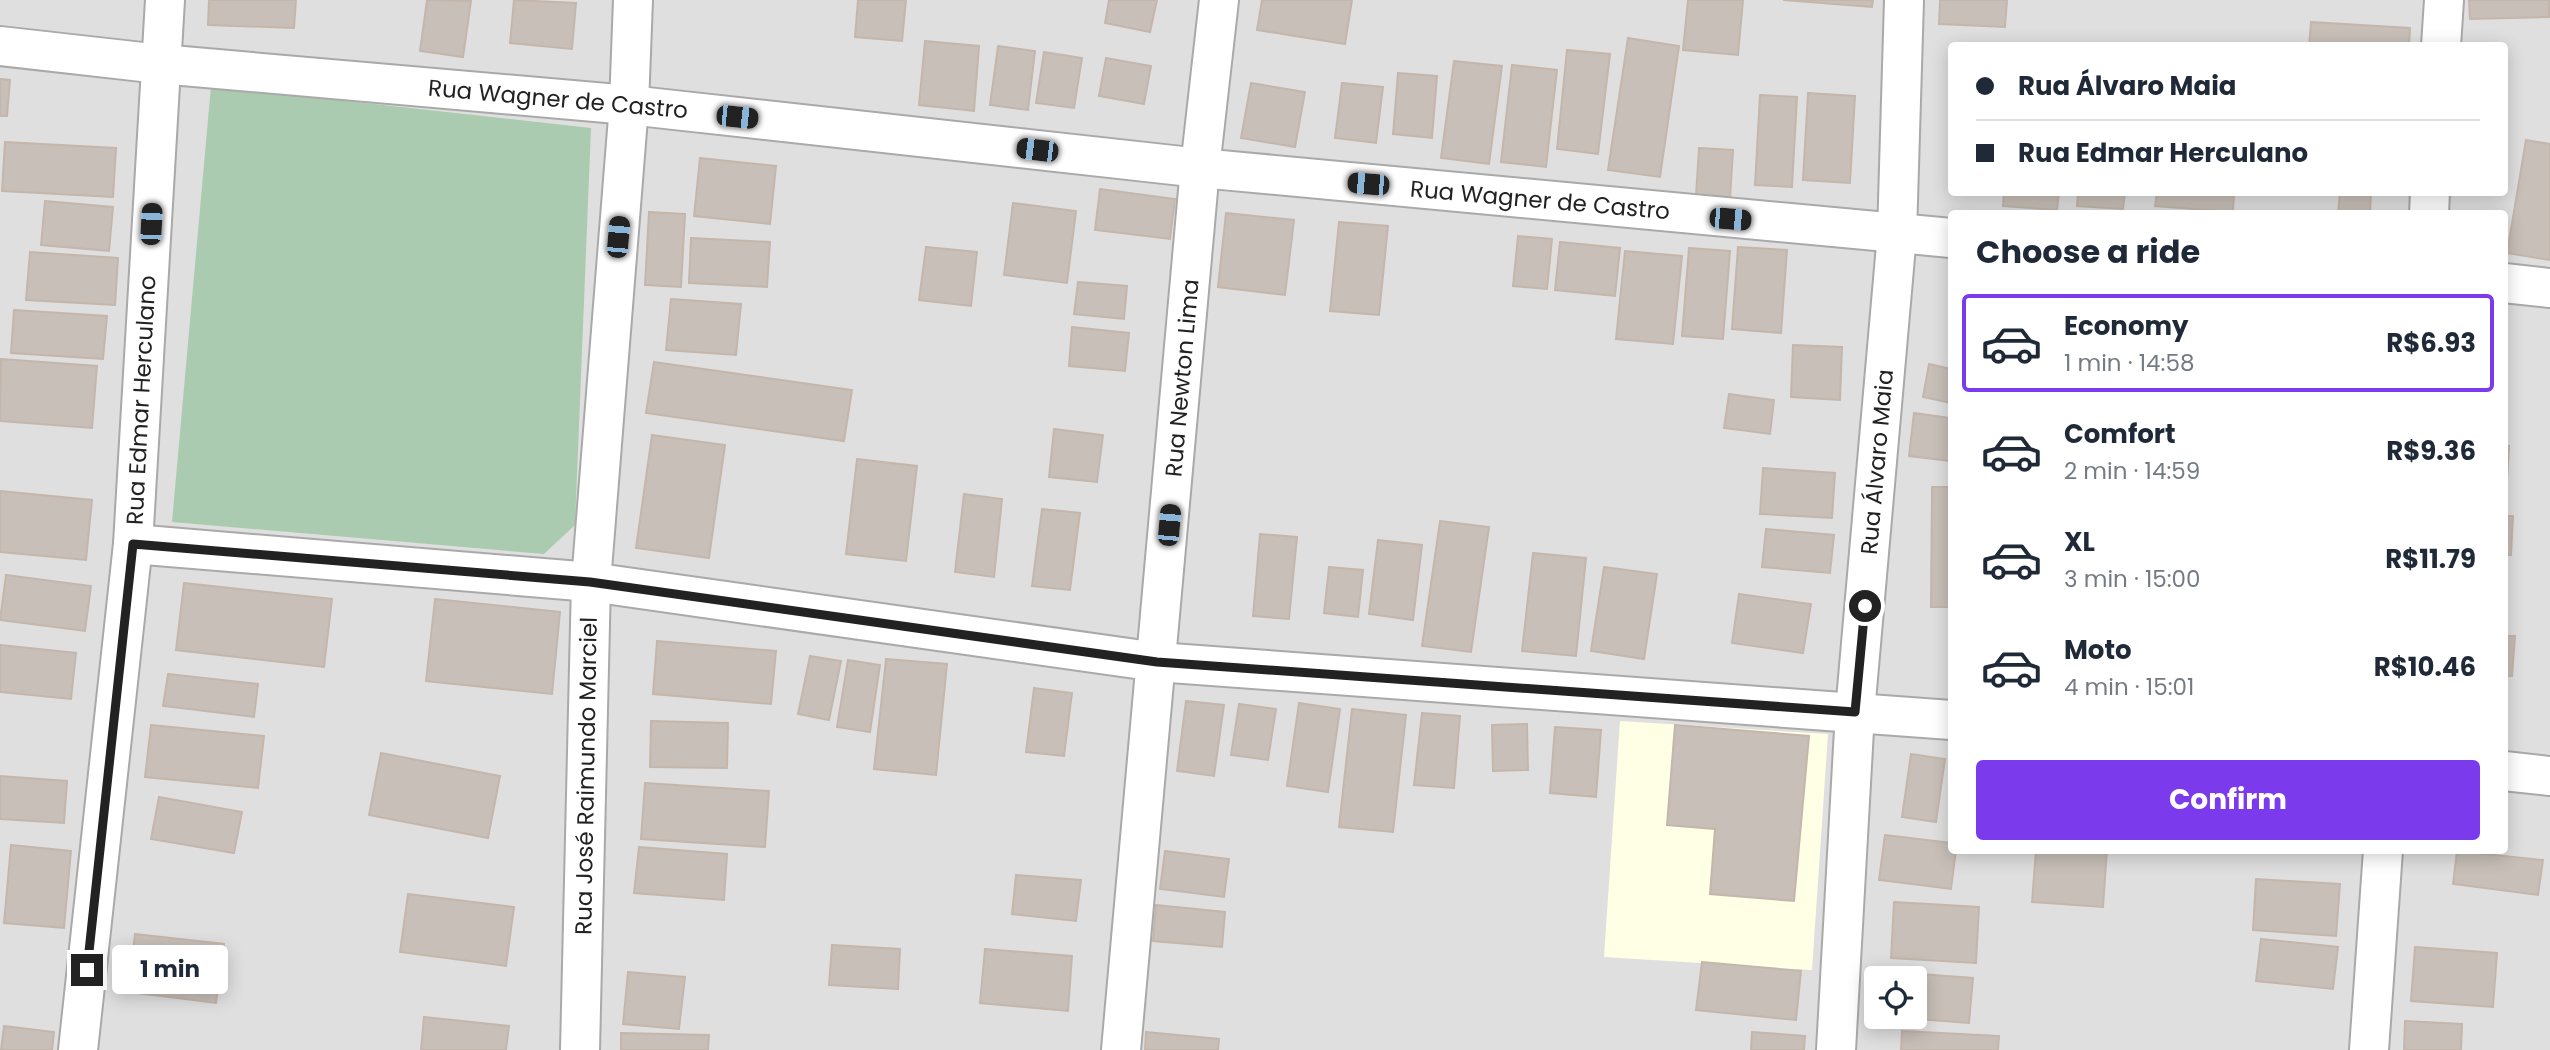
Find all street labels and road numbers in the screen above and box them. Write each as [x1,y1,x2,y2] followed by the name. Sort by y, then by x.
[427,72,689,126] street label: Rua Wagner de Castro
[1409,173,1671,227] street label: Rua Wagner de Castro
[118,274,164,526] street label: Rua Edmar Herculano
[1157,278,1207,478] street label: Rua Newton Lima
[1853,368,1901,556] street label: Rua Álvaro Maia
[567,617,605,935] street label: Rua José Raimundo Marciel

